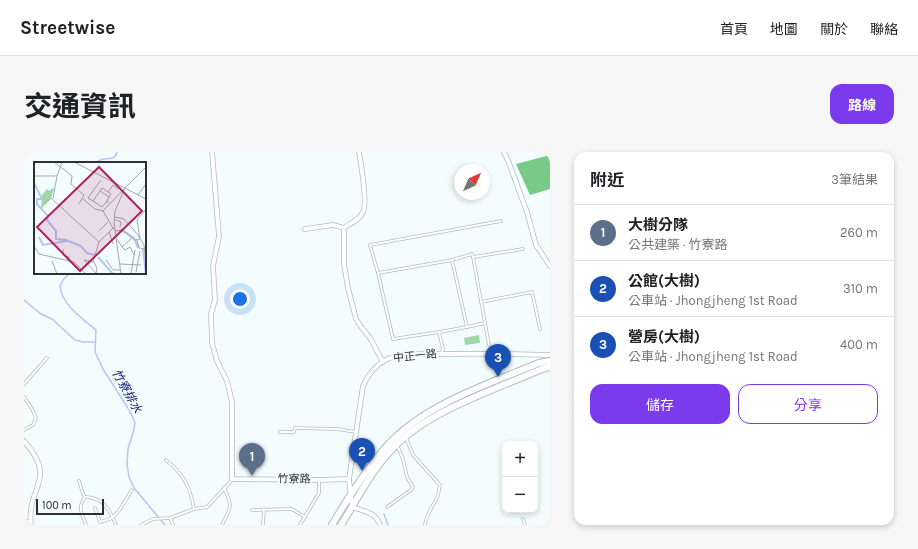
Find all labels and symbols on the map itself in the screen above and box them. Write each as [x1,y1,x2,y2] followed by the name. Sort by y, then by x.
[34,162,146,274] inset map
[454,164,490,200] north arrow
[230,289,250,309] your location
[485,344,511,377] pin: 3
[392,347,438,365] street label: 中正一路
[109,367,145,416] water label: 竹寮排水
[349,438,375,471] pin: 2
[239,443,265,476] pin: 1
[277,472,311,486] street label: 竹寮路
[36,497,104,516] scale bar

